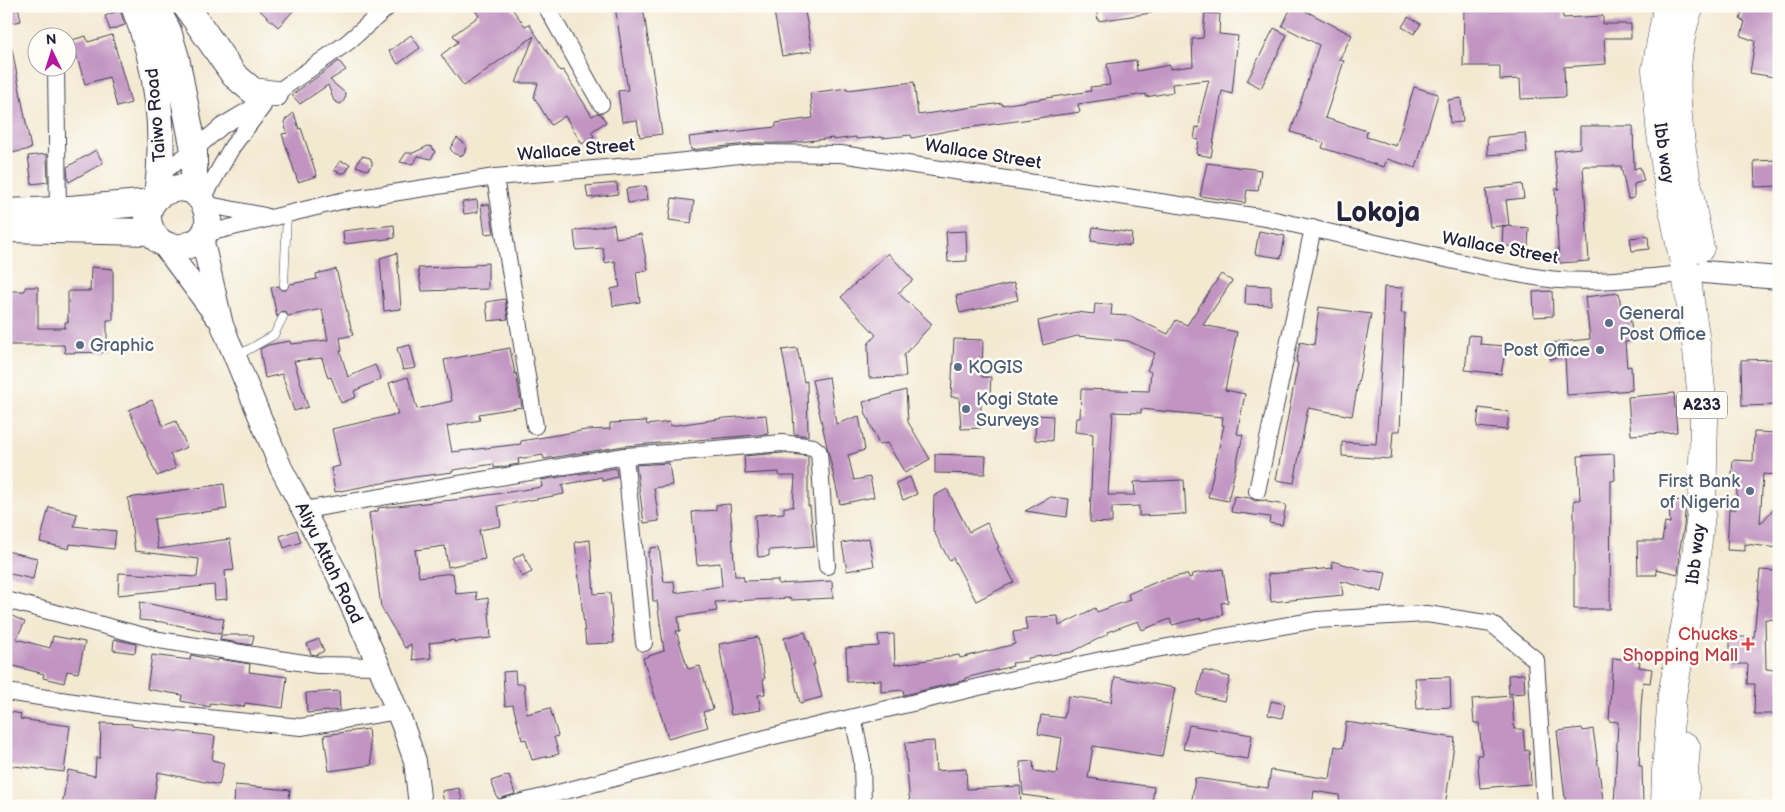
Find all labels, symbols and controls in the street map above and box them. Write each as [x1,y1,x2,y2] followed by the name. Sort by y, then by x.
[28,28,78,78] north arrow
[45,31,57,48] text: N
[141,67,171,163] street label: Taiwo Road
[1649,121,1679,186] street label: Ibb way
[516,134,636,166] street label: Wallace Street
[923,134,1043,174] street label: Wallace Street
[1336,196,1420,229] district label: Lokoja
[1440,227,1560,269] street label: Wallace Street
[1619,303,1706,345] place label: General Post Office
[1603,317,1615,329] marker: General Post Office
[90,335,154,356] place label: Graphic
[74,339,86,351] marker: Graphic
[1503,340,1590,361] place label: Post Office
[1594,344,1606,356] marker: Post Office
[968,357,1023,378] place label: KOGIS
[952,361,964,373] marker: KOGIS
[976,389,1059,431] place label: Kogi State Surveys
[1677,392,1727,418] road number: A233
[960,403,972,415] marker: Kogi State Surveys
[1658,471,1740,513] place label: First Bank of Nigeria
[1744,485,1756,497] marker: First Bank of Nigeria
[291,499,367,627] street label: Aliyu Attah Road
[1682,522,1710,586] street label: Ibb way
[1623,624,1738,666] place label: Chucks Shopping Mall
[1742,638,1754,650] marker: Chucks Shopping Mall

